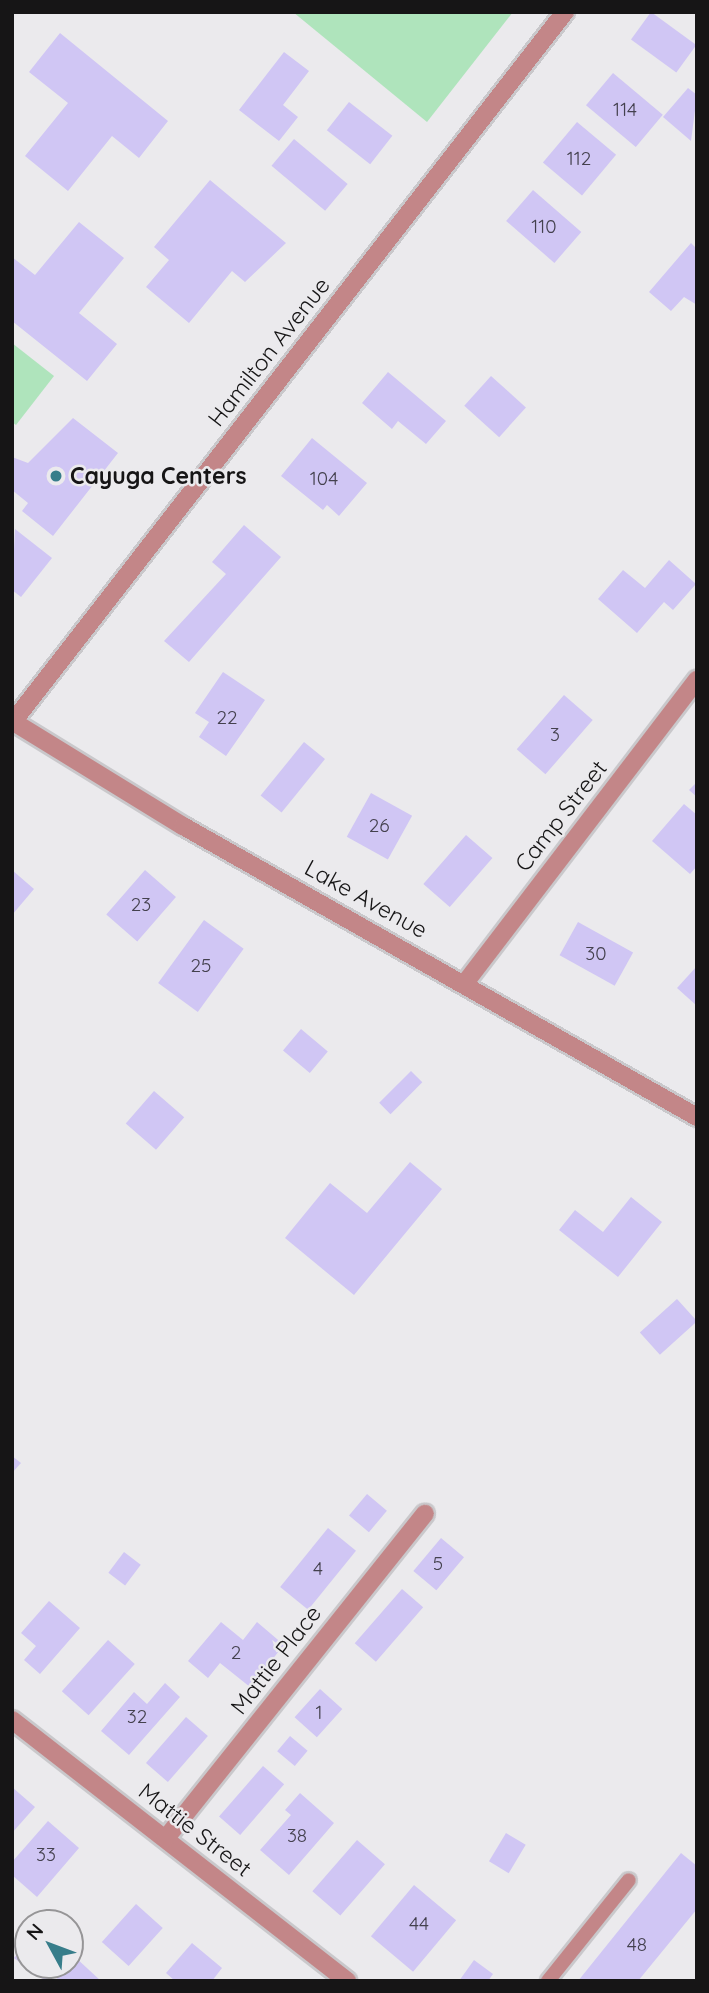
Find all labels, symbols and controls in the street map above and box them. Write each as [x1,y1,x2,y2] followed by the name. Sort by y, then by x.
[613,99,637,121] house number: 114
[567,148,591,170] house number: 112
[531,216,557,238] house number: 110
[202,272,336,432] street label: Hamilton Avenue
[70,462,247,490] place label: Cayuga Centers
[48,468,64,484] marker: Cayuga Centers
[310,468,338,490] house number: 104
[216,707,238,729] house number: 22
[550,724,560,746] house number: 3
[509,755,613,877] street label: Camp Street
[369,815,389,837] house number: 26
[300,854,432,944] street label: Lake Avenue
[131,894,151,916] house number: 23
[585,943,607,965] house number: 30
[191,955,211,977] house number: 25
[433,1553,443,1575] house number: 5
[313,1558,323,1580] house number: 4
[225,1600,327,1720] street label: Mattie Place
[231,1642,241,1664] house number: 2
[315,1702,323,1724] house number: 1
[127,1706,147,1728] house number: 32
[133,1777,257,1883] street label: Mattie Street
[287,1825,307,1847] house number: 38
[36,1844,56,1866] house number: 33
[14,1909,84,1979] north arrow
[409,1913,429,1935] house number: 44
[21,1918,48,1945] text: N
[627,1934,647,1956] house number: 48

